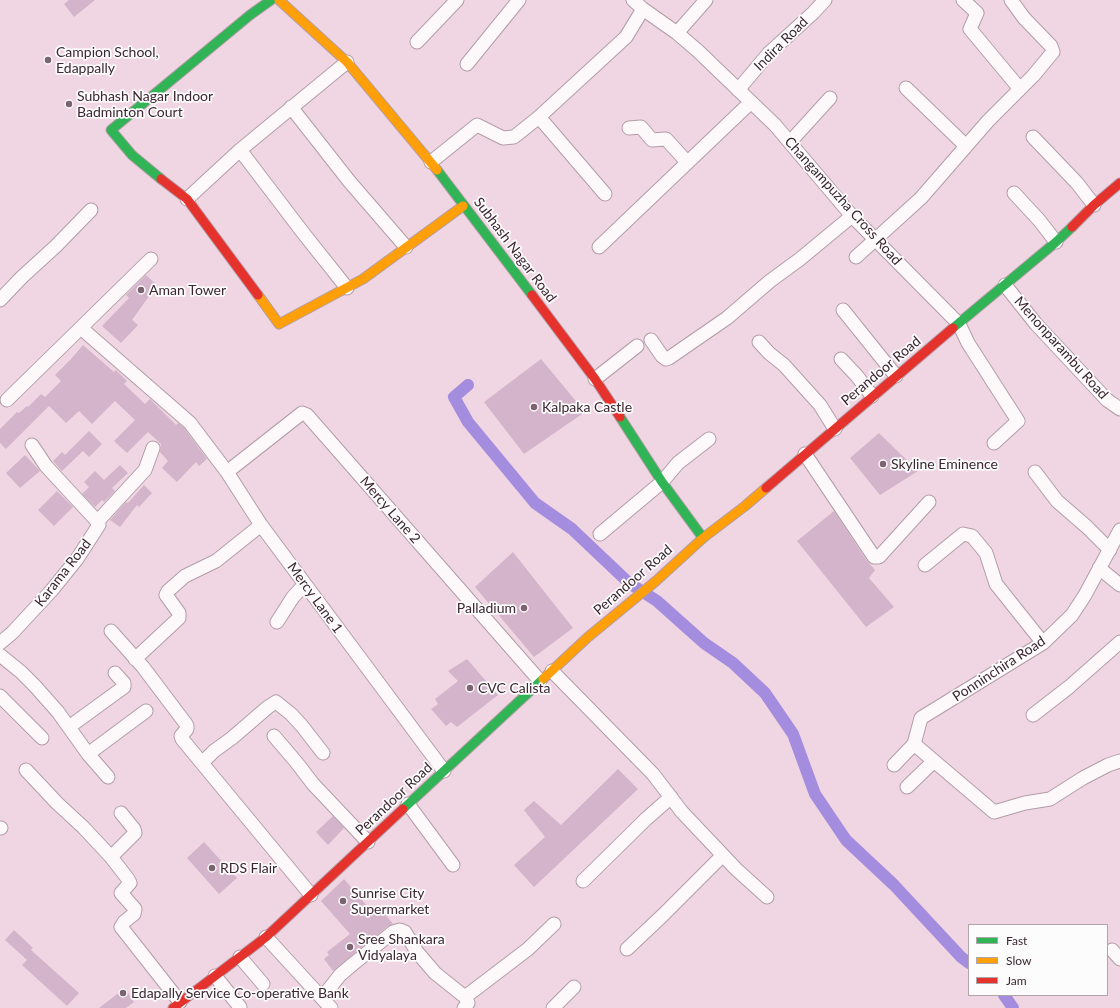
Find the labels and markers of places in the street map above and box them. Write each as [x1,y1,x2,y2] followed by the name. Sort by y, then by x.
[56,44,159,76] place label: Campion School, Edappally
[43,55,53,65] marker: Campion School, Edappally
[77,88,213,120] place label: Subhash Nagar Indoor Badminton Court
[64,99,74,109] marker: Subhash Nagar Indoor Badminton Court
[149,282,226,298] place label: Aman Tower
[136,285,146,295] marker: Aman Tower
[542,399,632,415] place label: Kalpaka Castle
[529,402,539,412] marker: Kalpaka Castle
[891,456,998,472] place label: Skyline Eminence
[878,459,888,469] marker: Skyline Eminence
[457,600,516,616] place label: Palladium
[519,603,529,613] marker: Palladium
[478,680,550,696] place label: CVC Calista
[465,683,475,693] marker: CVC Calista
[220,860,277,876] place label: RDS Flair
[207,863,217,873] marker: RDS Flair
[351,885,429,918] place label: Sunrise City Supermarket
[338,896,348,906] marker: Sunrise City Supermarket
[358,931,445,964] place label: Sree Shankara Vidyalaya
[345,942,355,952] marker: Sree Shankara Vidyalaya
[131,985,349,1001] place label: Edapally Service Co-operative Bank
[118,988,128,998] marker: Edapally Service Co-operative Bank

